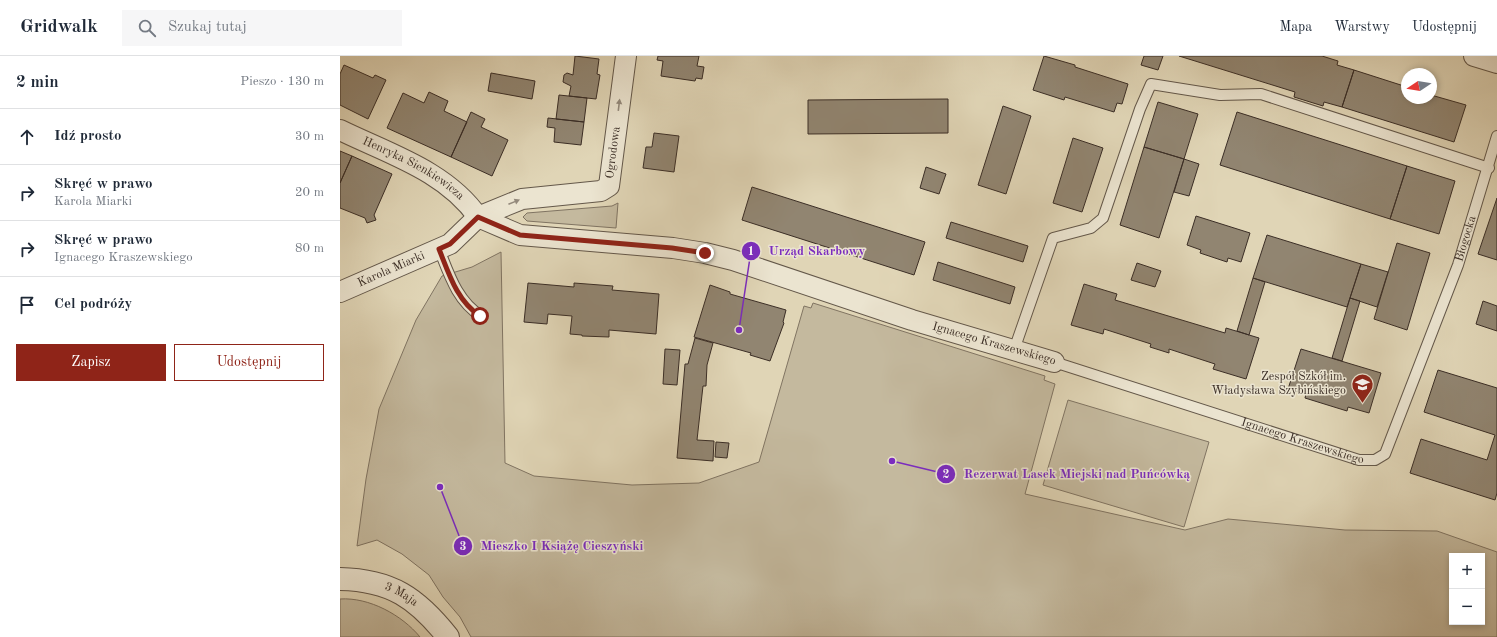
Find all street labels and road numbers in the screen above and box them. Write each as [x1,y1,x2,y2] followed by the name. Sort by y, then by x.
[604,126,623,179] street label: Ogrodowa
[361,135,466,203] street label: Henryka Sienkiewicza
[1453,214,1479,263] street label: Błogocka
[356,250,427,290] street label: Karola Miarki
[931,321,1057,367] street label: Ignacego Kraszewskiego
[1240,417,1364,466] street label: Ignacego Kraszewskiego
[383,581,420,609] street label: 3 Maja

